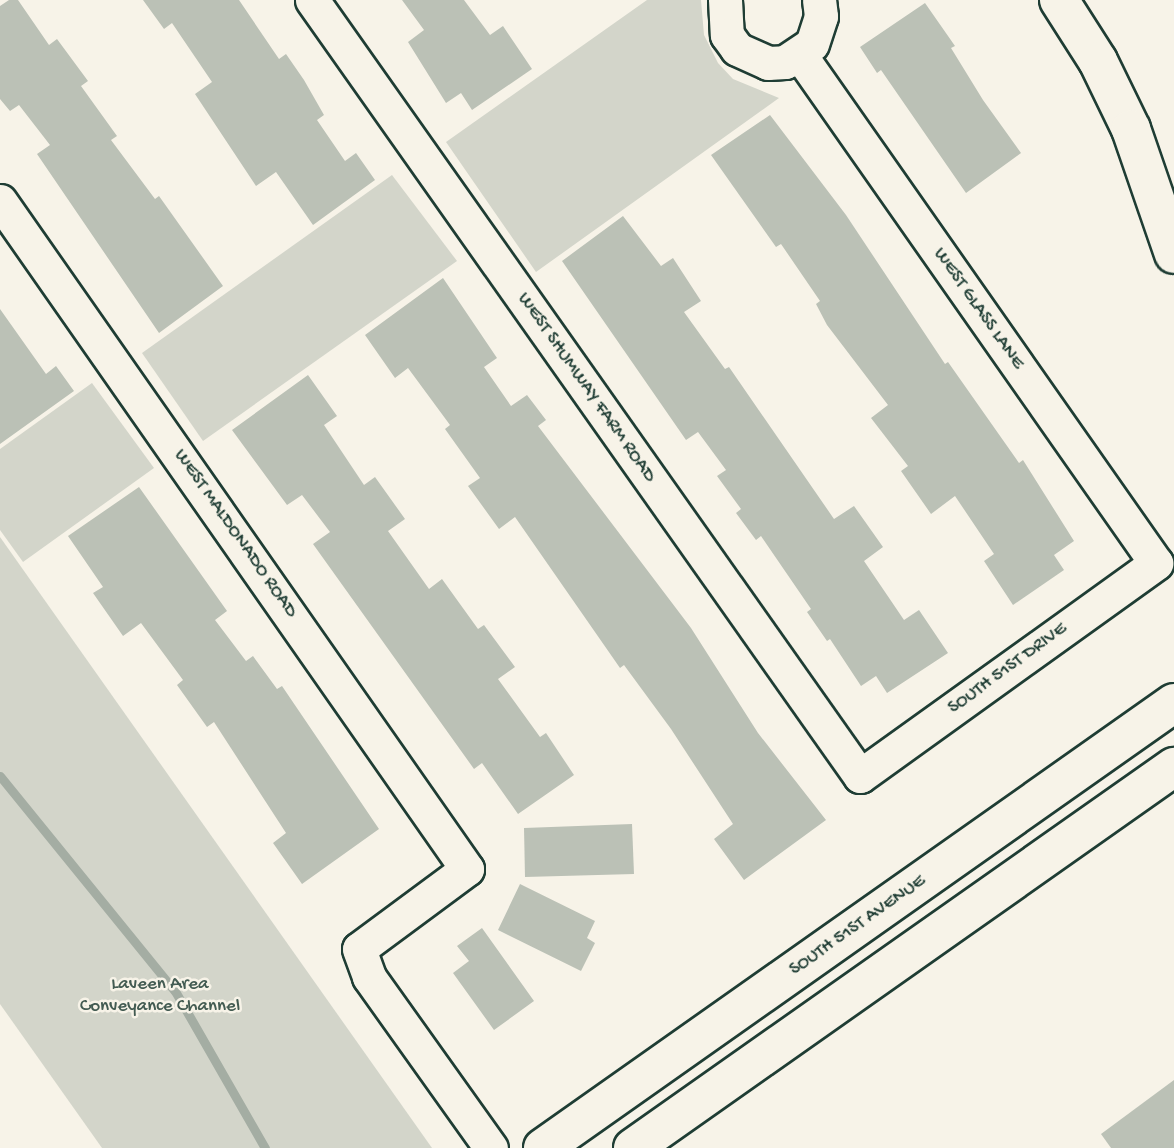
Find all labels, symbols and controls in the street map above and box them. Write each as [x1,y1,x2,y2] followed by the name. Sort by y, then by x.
[928,244,1028,374] street label: WEST GLASS LANE
[512,289,660,487] street label: WEST SHUMWAY FARM ROAD
[168,445,302,623] street label: WEST MALDONADO ROAD
[944,618,1072,720] street label: SOUTH 51ST DRIVE
[786,870,930,982] street label: SOUTH 51ST AVENUE
[80,974,240,1018] park label: Laveen Area Conveyance Channel

